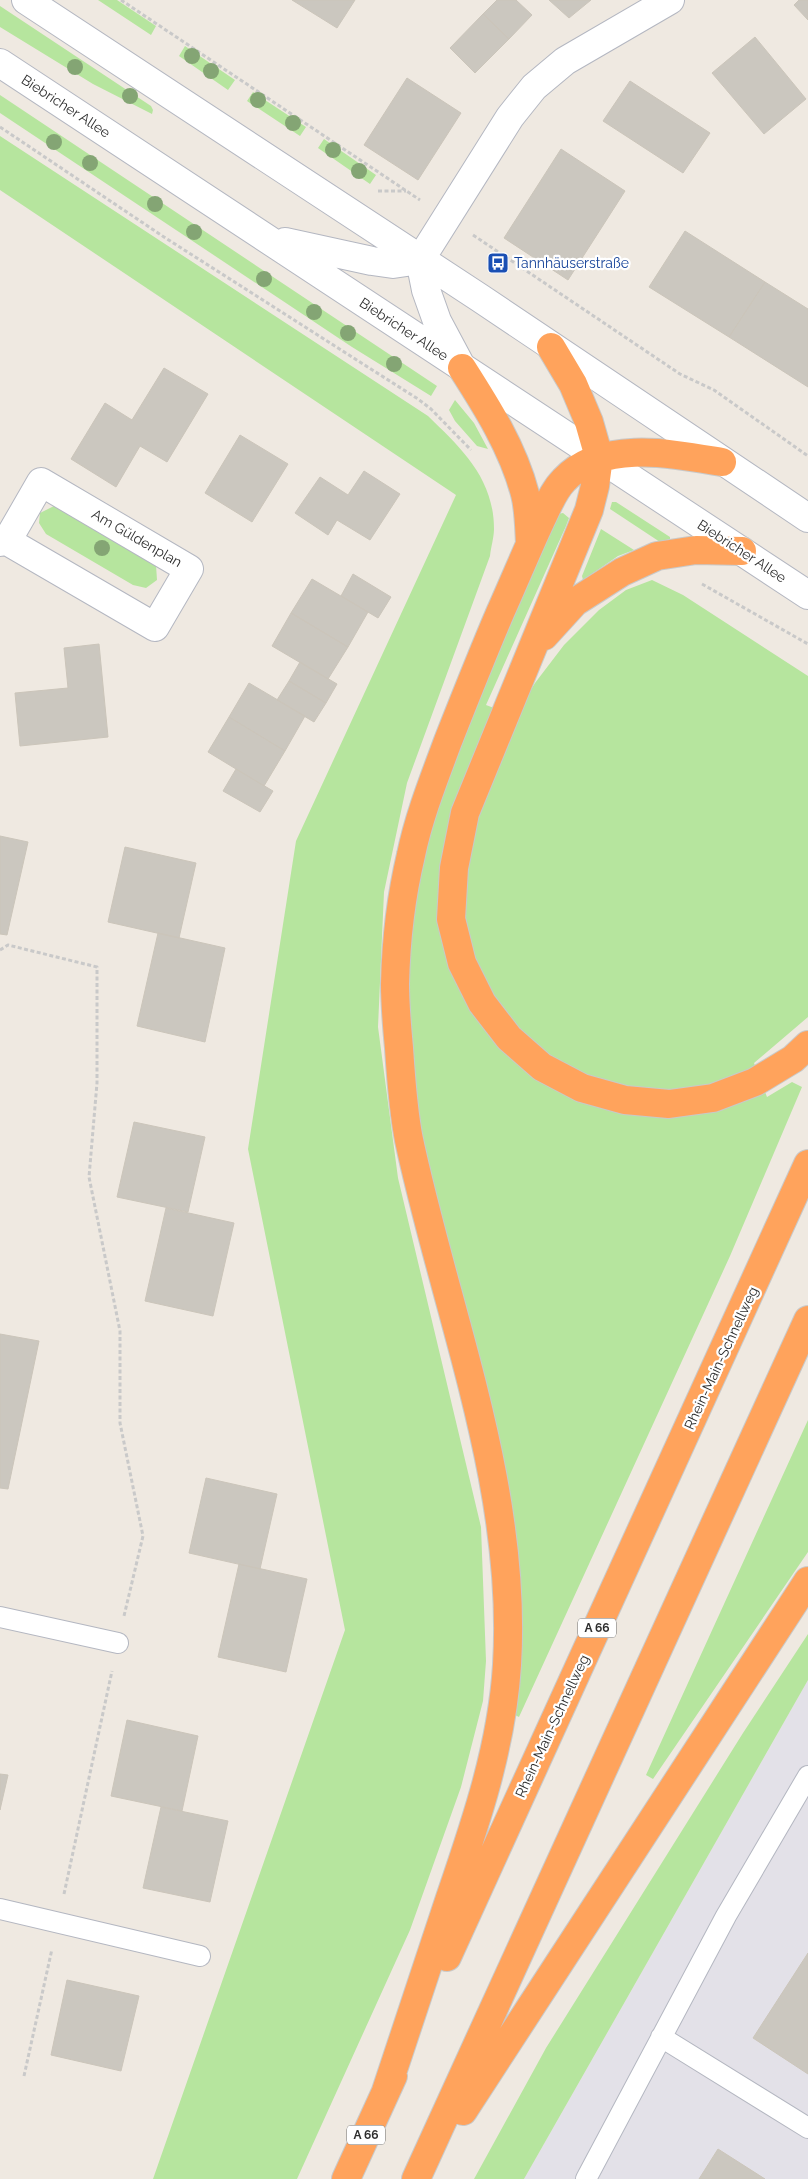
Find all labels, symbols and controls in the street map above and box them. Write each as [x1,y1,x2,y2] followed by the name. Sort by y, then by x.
[19,71,113,141] street label: Biebricher Allee
[486,251,510,275] bus stop icon: Tannhäuserstraße
[514,255,629,271] place label: Tannhäuserstraße
[357,294,451,364] street label: Biebricher Allee
[89,506,185,570] street label: Am Güldenplan
[695,516,789,586] street label: Biebricher Allee
[681,1284,761,1432] street label: Rhein-Main-Schnellweg
[578,1619,616,1638] road number: A 66
[512,1652,592,1800] street label: Rhein-Main-Schnellweg
[347,2126,385,2144] road number: A 66

